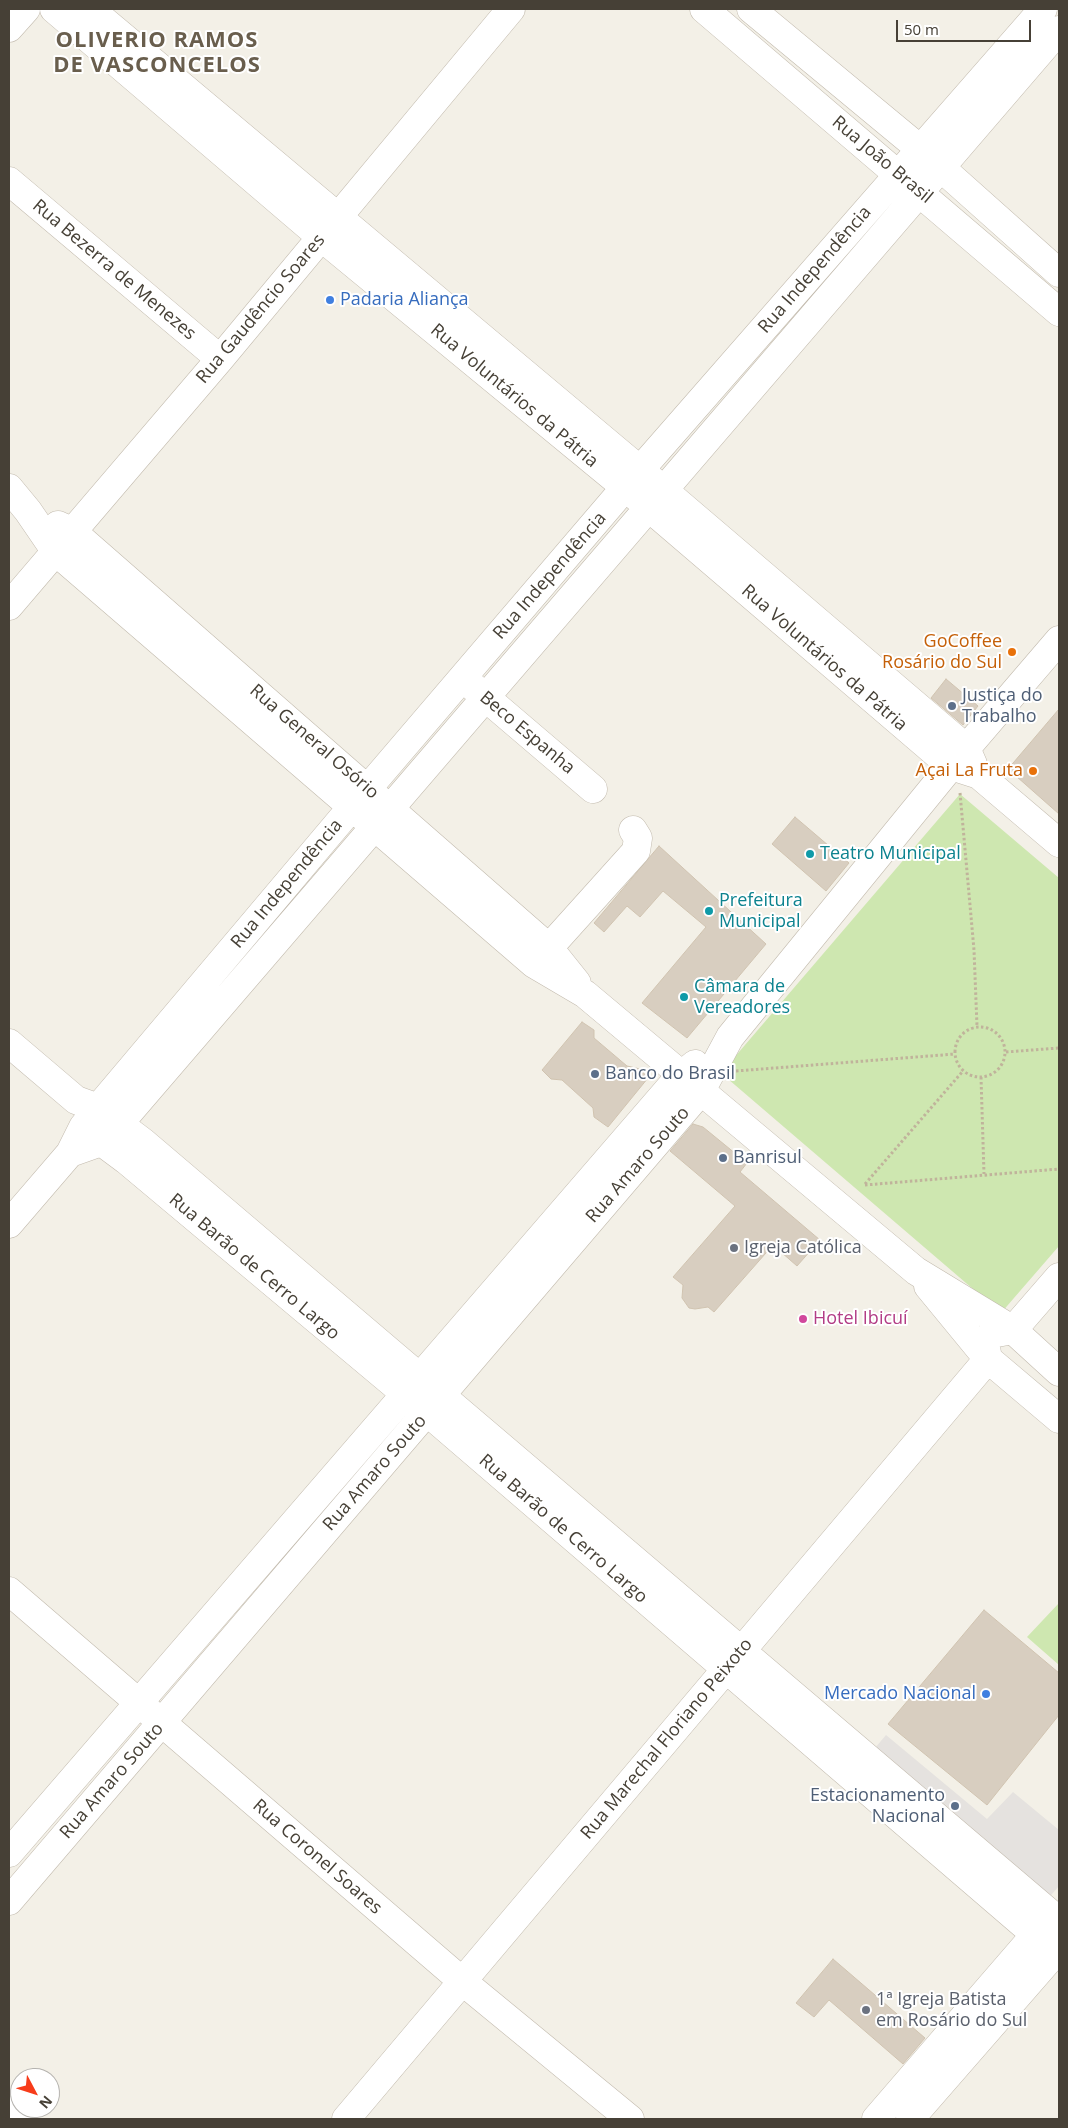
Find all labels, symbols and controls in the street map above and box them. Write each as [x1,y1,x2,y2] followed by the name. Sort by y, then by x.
[898,10,1033,42] scale bar
[904,19,939,39] text: 50 m
[51,28,263,80] district label: OLIVERIO RAMOS DE VASCONCELOS
[827,112,937,208] street label: Rua João Brasil
[28,195,200,345] street label: Rua Bezerra de Menezes
[754,202,876,338] street label: Rua Independência
[192,230,330,388] street label: Rua Gaudêncio Soares
[340,289,469,311] place label: Padaria Aliança
[324,294,336,306] marker: Padaria Aliança
[426,320,602,472] street label: Rua Voluntários da Pátria
[489,508,611,644] street label: Rua Independência
[737,580,911,736] street label: Rua Voluntários da Pátria
[882,631,1002,674] place label: GoCoffee Rosário do Sul
[1006,646,1018,658] marker: GoCoffee Rosário do Sul
[245,680,383,804] street label: Rua General Osório
[962,685,1043,728] place label: Justiça do Trabalho
[475,687,579,779] street label: Beco Espanha
[946,700,958,712] marker: Justiça do Trabalho
[916,760,1023,782] place label: Açai La Fruta
[1027,765,1039,777] marker: Açai La Fruta
[227,815,347,953] street label: Rua Independência
[820,843,961,865] place label: Teatro Municipal
[804,848,816,860] marker: Teatro Municipal
[719,890,803,932] place label: Prefeitura Municipal
[703,905,715,917] marker: Prefeitura Municipal
[694,976,790,1019] place label: Câmara de Vereadores
[678,991,690,1003] marker: Câmara de Vereadores
[605,1063,735,1085] place label: Banco do Brasil
[589,1068,601,1080] marker: Banco do Brasil
[582,1103,694,1227] street label: Rua Amaro Souto
[733,1147,802,1169] place label: Banrisul
[717,1152,729,1164] marker: Banrisul
[164,1189,344,1345] street label: Rua Barão de Cerro Largo
[744,1237,862,1259] place label: Igreja Católica
[728,1242,740,1254] marker: Igreja Católica
[813,1308,908,1330] place label: Hotel Ibicuí
[797,1313,809,1325] marker: Hotel Ibicuí
[319,1411,431,1535] street label: Rua Amaro Souto
[474,1450,652,1608] street label: Rua Barão de Cerro Largo
[577,1634,757,1844] street label: Rua Marechal Floriano Peixoto
[824,1683,976,1705] place label: Mercado Nacional
[980,1688,992,1700] marker: Mercado Nacional
[56,1719,168,1843] street label: Rua Amaro Souto
[810,1785,945,1828] place label: Estacionamento Nacional
[248,1795,386,1919] street label: Rua Coronel Soares
[949,1800,961,1812] marker: Estacionamento Nacional
[876,1989,1027,2032] place label: 1ª Igreja Batista em Rosário do Sul
[860,2004,872,2016] marker: 1ª Igreja Batista em Rosário do Sul
[10,2068,60,2118] north arrow
[35,2092,57,2113] text: N

